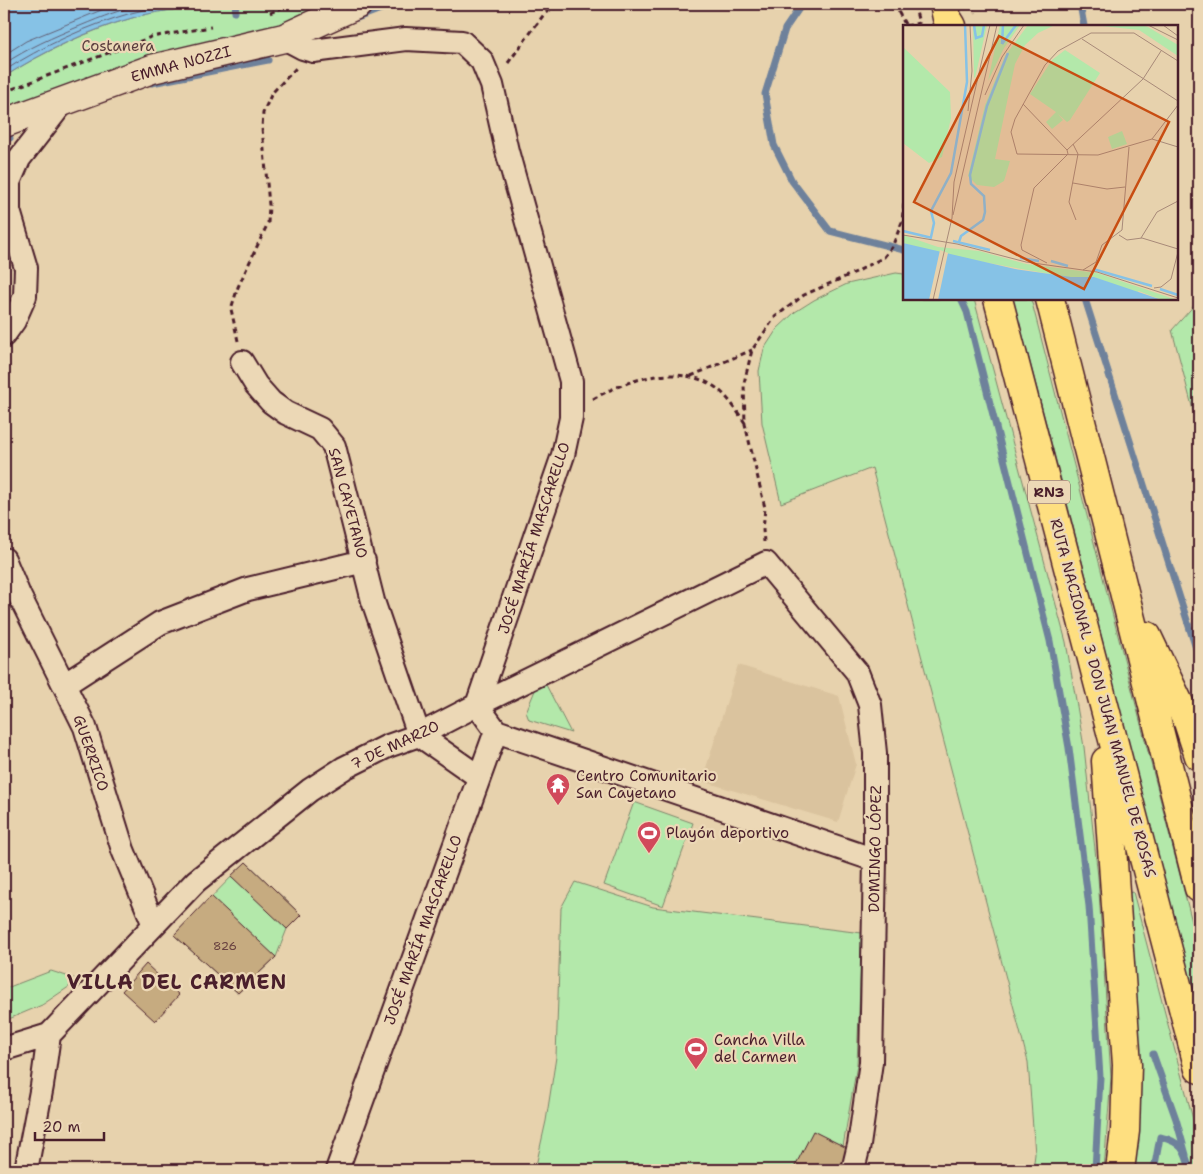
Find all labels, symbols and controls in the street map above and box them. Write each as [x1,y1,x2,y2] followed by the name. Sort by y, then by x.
[903,25,1178,300] inset map
[81,36,155,56] park label: Costanera
[129,41,233,87] street label: EMMA NOZZI
[493,439,575,636] street label: JOSÉ MARÍA MASCARELLO
[324,446,372,560] street label: SAN CAYETANO
[1028,481,1070,504] road number: RN3
[1045,516,1161,880] street label: RUTA NACIONAL 3 DON JUAN MANUEL DE ROSAS
[69,712,113,794] street label: GUERRICO
[348,716,442,774] street label: 7 DE MARZO
[576,766,717,803] place label: Centro Comunitario San Cayetano
[545,772,571,806] temple icon: Centro Comunitario San Cayetano
[863,785,886,913] street label: DOMINGO LÓPEZ
[636,820,662,854] sports icon: Playón deportivo
[666,823,789,843] place label: Playón deportivo
[378,832,467,1028] street label: JOSÉ MARÍA MASCARELLO
[213,938,237,954] house number: 826
[67,969,287,995] district label: VILLA DEL CARMEN
[714,1030,806,1067] place label: Cancha Villa del Carmen
[683,1036,709,1070] sports icon: Cancha Villa del Carmen
[35,1109,104,1141] scale bar
[42,1117,81,1137] text: 20 m

